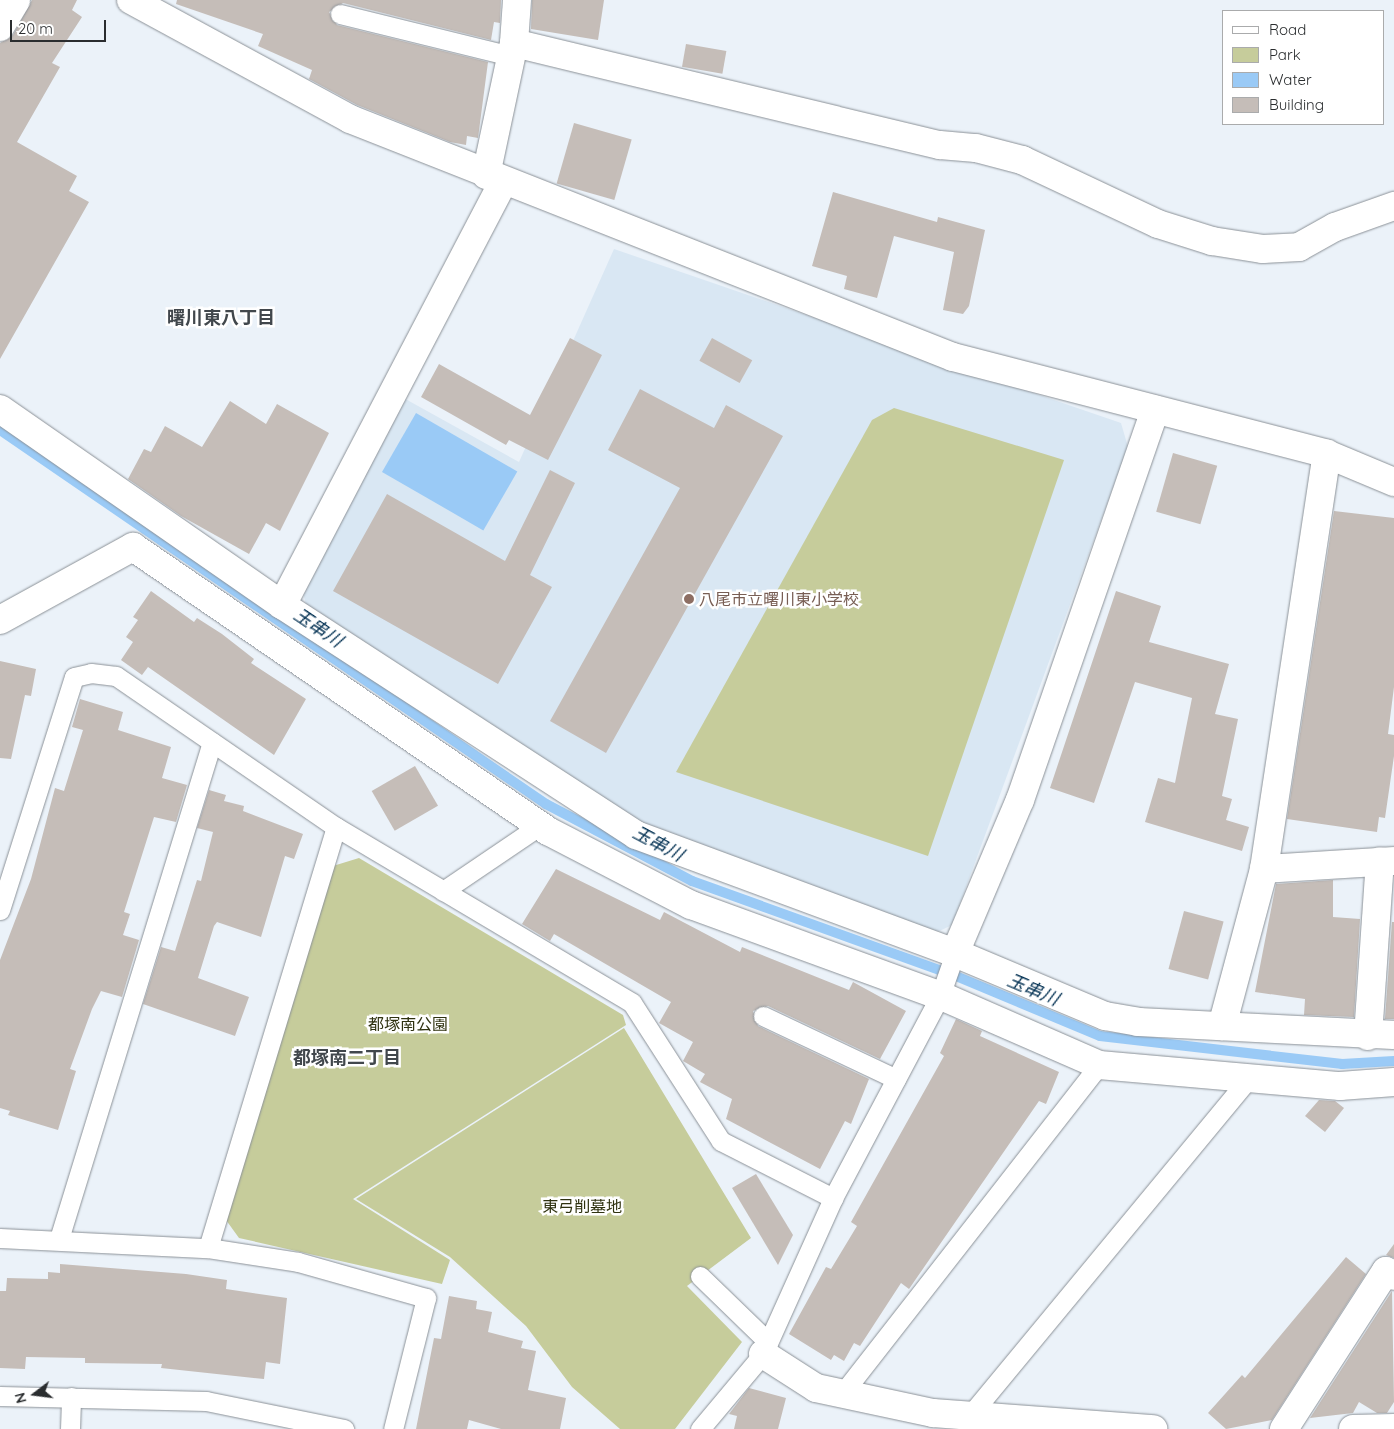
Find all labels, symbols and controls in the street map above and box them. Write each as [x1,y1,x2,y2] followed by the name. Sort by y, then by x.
[12,10,109,42] scale bar
[1222,10,1384,125] legend
[18,19,53,38] text: 20 m
[1269,20,1306,39] text: Road
[1269,45,1301,64] text: Park
[1269,70,1312,89] text: Water
[1269,95,1324,114] text: Building
[167,307,275,329] district label: 曙川東八丁目
[699,589,859,609] place label: 八尾市立曙川東小学校
[683,593,695,605] marker: 八尾市立曙川東小学校
[290,604,346,652] water label: 玉串川
[629,822,687,866] water label: 玉串川
[1004,970,1062,1010] water label: 玉串川
[368,1014,448,1034] park label: 都塚南公園
[293,1047,401,1069] district label: 都塚南二丁目
[542,1196,622,1216] park label: 東弓削墓地
[10,1369,60,1419] north arrow
[10,1391,31,1405] text: N

